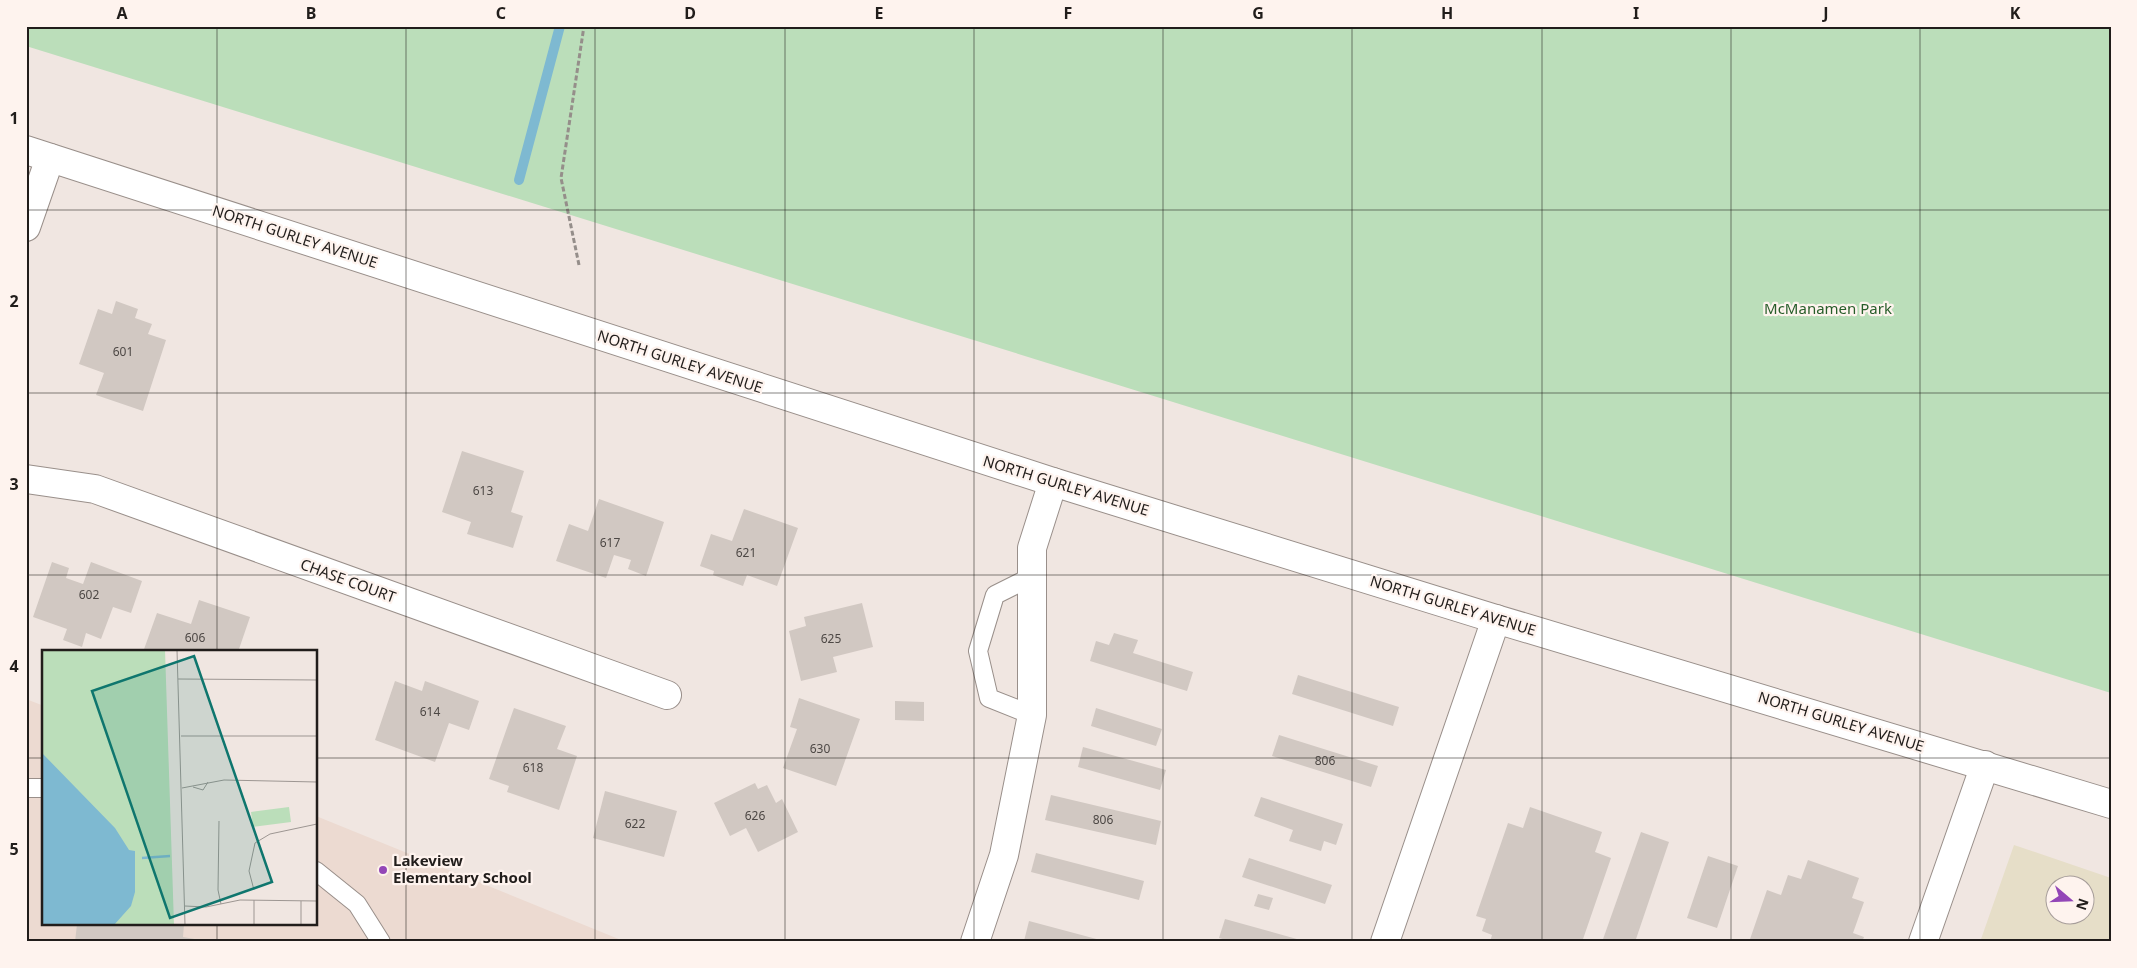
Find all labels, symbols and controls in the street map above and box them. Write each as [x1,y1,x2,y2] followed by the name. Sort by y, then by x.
[116,2,128,24] text: A
[306,2,316,24] text: B
[496,2,506,24] text: C
[684,2,696,24] text: D
[875,2,884,24] text: E
[1064,2,1072,24] text: F
[1252,2,1264,24] text: G
[1441,2,1453,24] text: H
[1633,2,1639,24] text: I
[1821,2,1829,24] text: J
[2010,2,2021,24] text: K
[9,107,19,129] text: 1
[210,200,380,272] street label: NORTH GURLEY AVENUE
[9,290,19,312] text: 2
[1764,298,1892,318] park label: McManamen Park
[595,325,765,397] street label: NORTH GURLEY AVENUE
[113,343,133,360] house number: 601
[981,450,1152,520] street label: NORTH GURLEY AVENUE
[9,473,19,495] text: 3
[473,482,493,499] house number: 613
[600,534,620,551] house number: 617
[736,544,756,561] house number: 621
[298,554,399,607] street label: CHASE COURT
[1368,570,1539,640] street label: NORTH GURLEY AVENUE
[79,586,99,603] house number: 602
[185,629,205,646] house number: 606
[821,630,841,647] house number: 625
[42,650,318,926] inset map
[9,655,19,677] text: 4
[1756,686,1927,756] street label: NORTH GURLEY AVENUE
[420,703,440,720] house number: 614
[810,740,830,757] house number: 630
[1315,752,1335,769] house number: 806
[523,759,543,776] house number: 618
[745,807,765,824] house number: 626
[1093,811,1113,828] house number: 806
[625,815,645,832] house number: 622
[9,838,19,860] text: 5
[393,850,532,887] place label: Lakeview Elementary School
[377,864,389,876] marker: Lakeview Elementary School
[2044,876,2094,926] north arrow
[2072,896,2094,913] text: N

